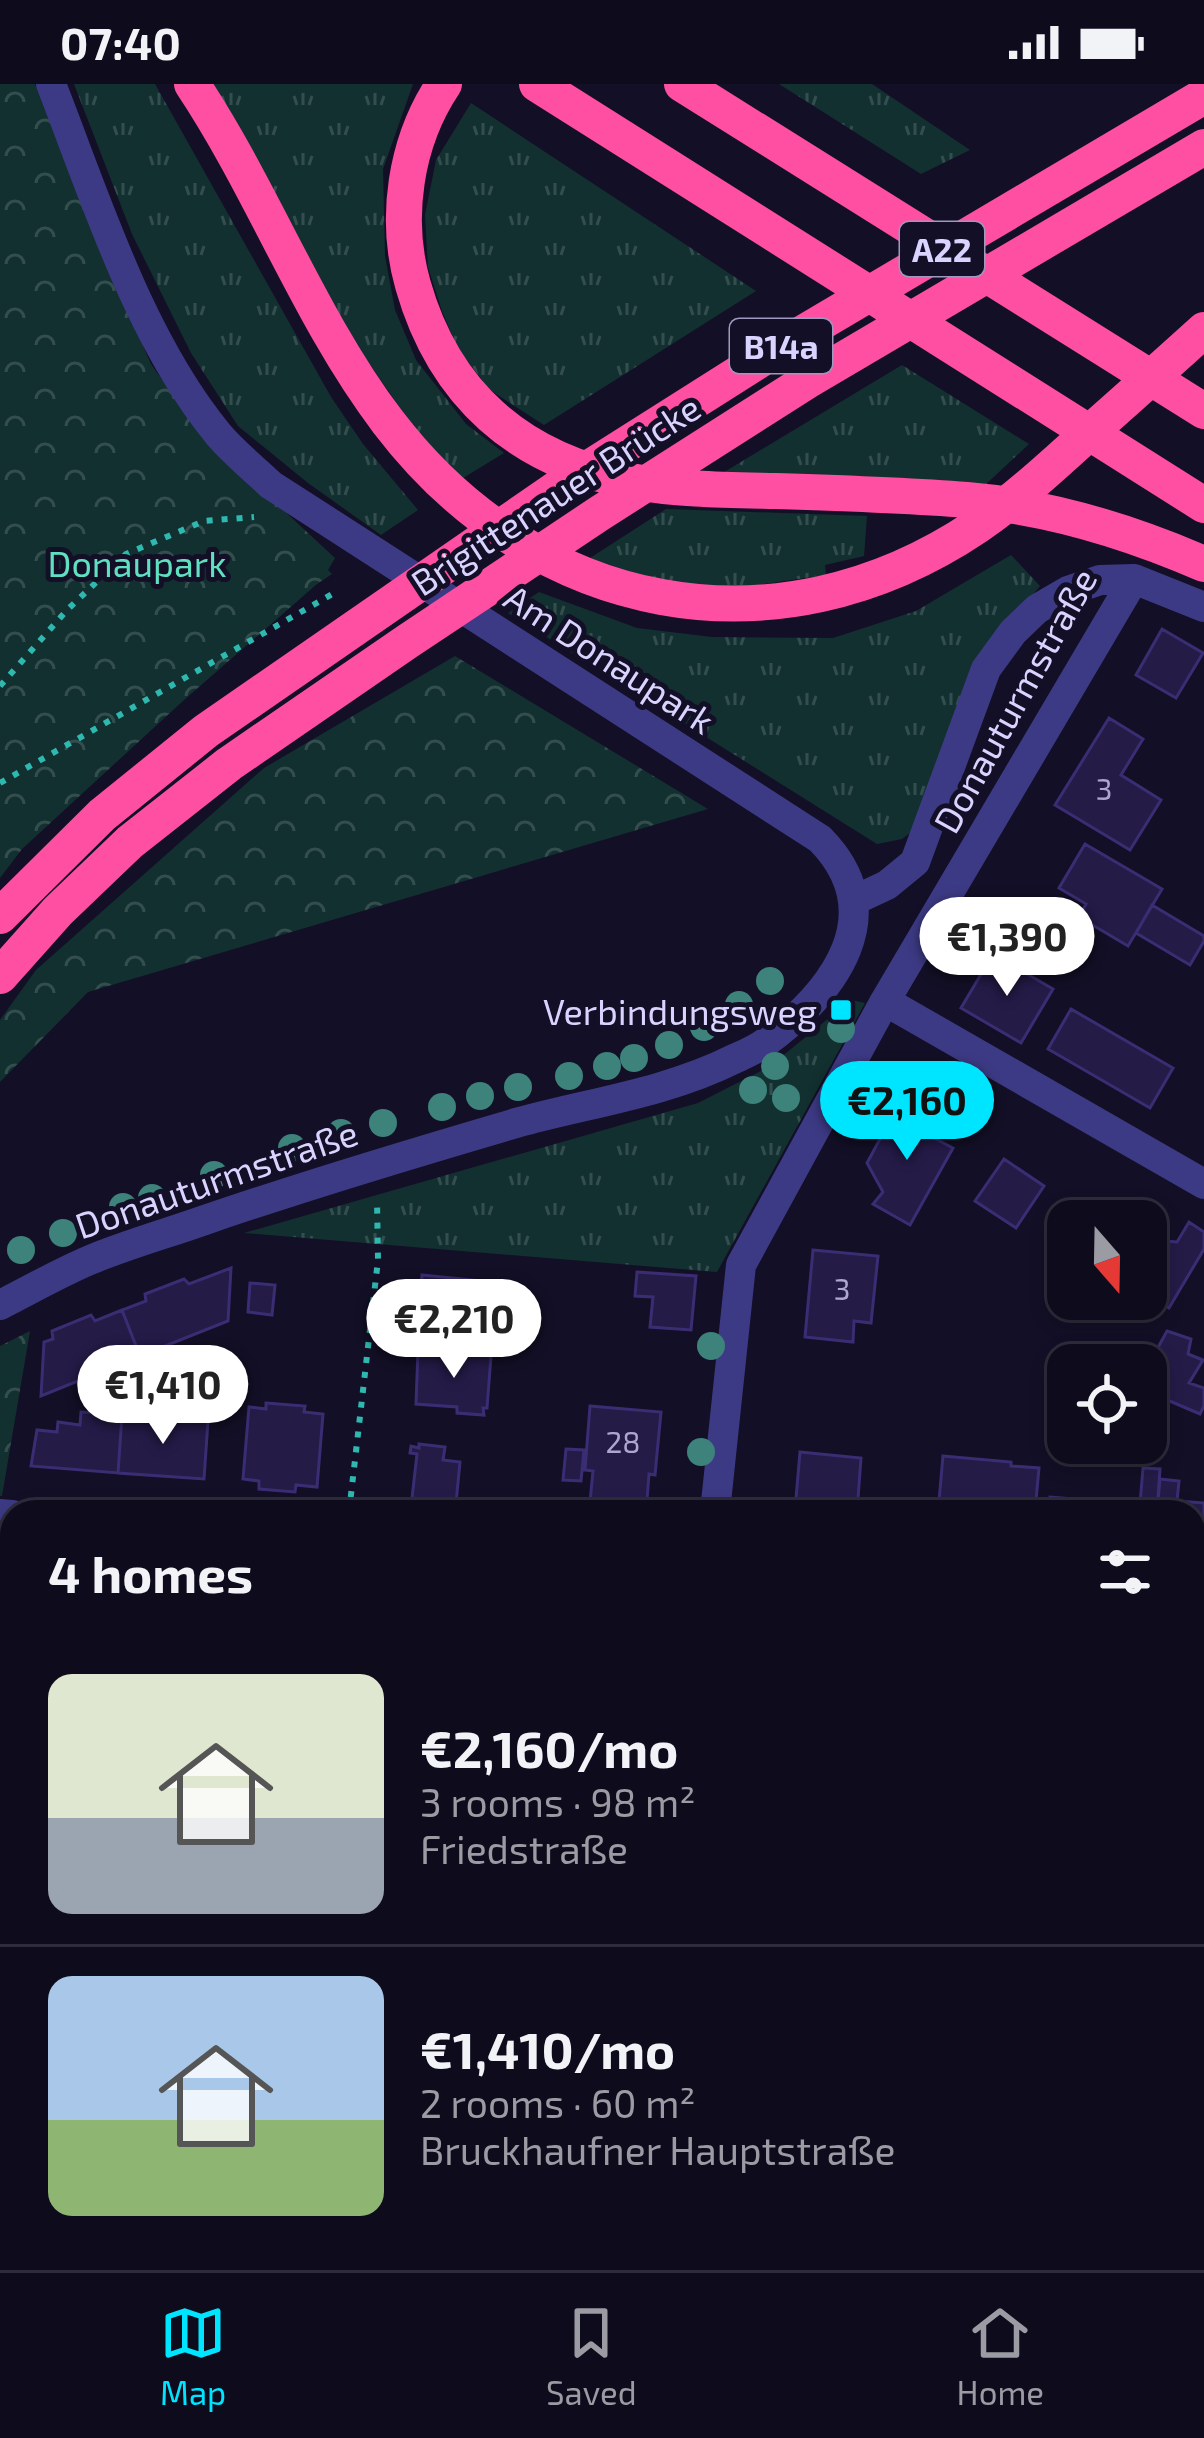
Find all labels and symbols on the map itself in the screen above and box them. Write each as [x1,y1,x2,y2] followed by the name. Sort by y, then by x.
[900,222,984,276] road number: A22
[730,319,832,373] road number: B14a
[403,385,707,603] street label: Brigittenauer Brücke
[48,541,226,584] park label: Donaupark
[924,560,1104,840] street label: Donauturmstraße
[497,574,723,742] street label: Am Donaupark
[1096,770,1112,806] house number: 3
[909,897,1105,999] pin: €1,390
[543,989,817,1032] place label: Verbindungsweg
[828,997,854,1023] marker: Verbindungsweg
[809,1061,1005,1163] pin: €2,160
[69,1110,363,1246] street label: Donauturmstraße
[1047,1200,1167,1320] north arrow
[834,1270,850,1306] house number: 3
[356,1279,552,1381] pin: €2,210
[65,1345,261,1447] pin: €1,410
[605,1423,641,1459] house number: 28

